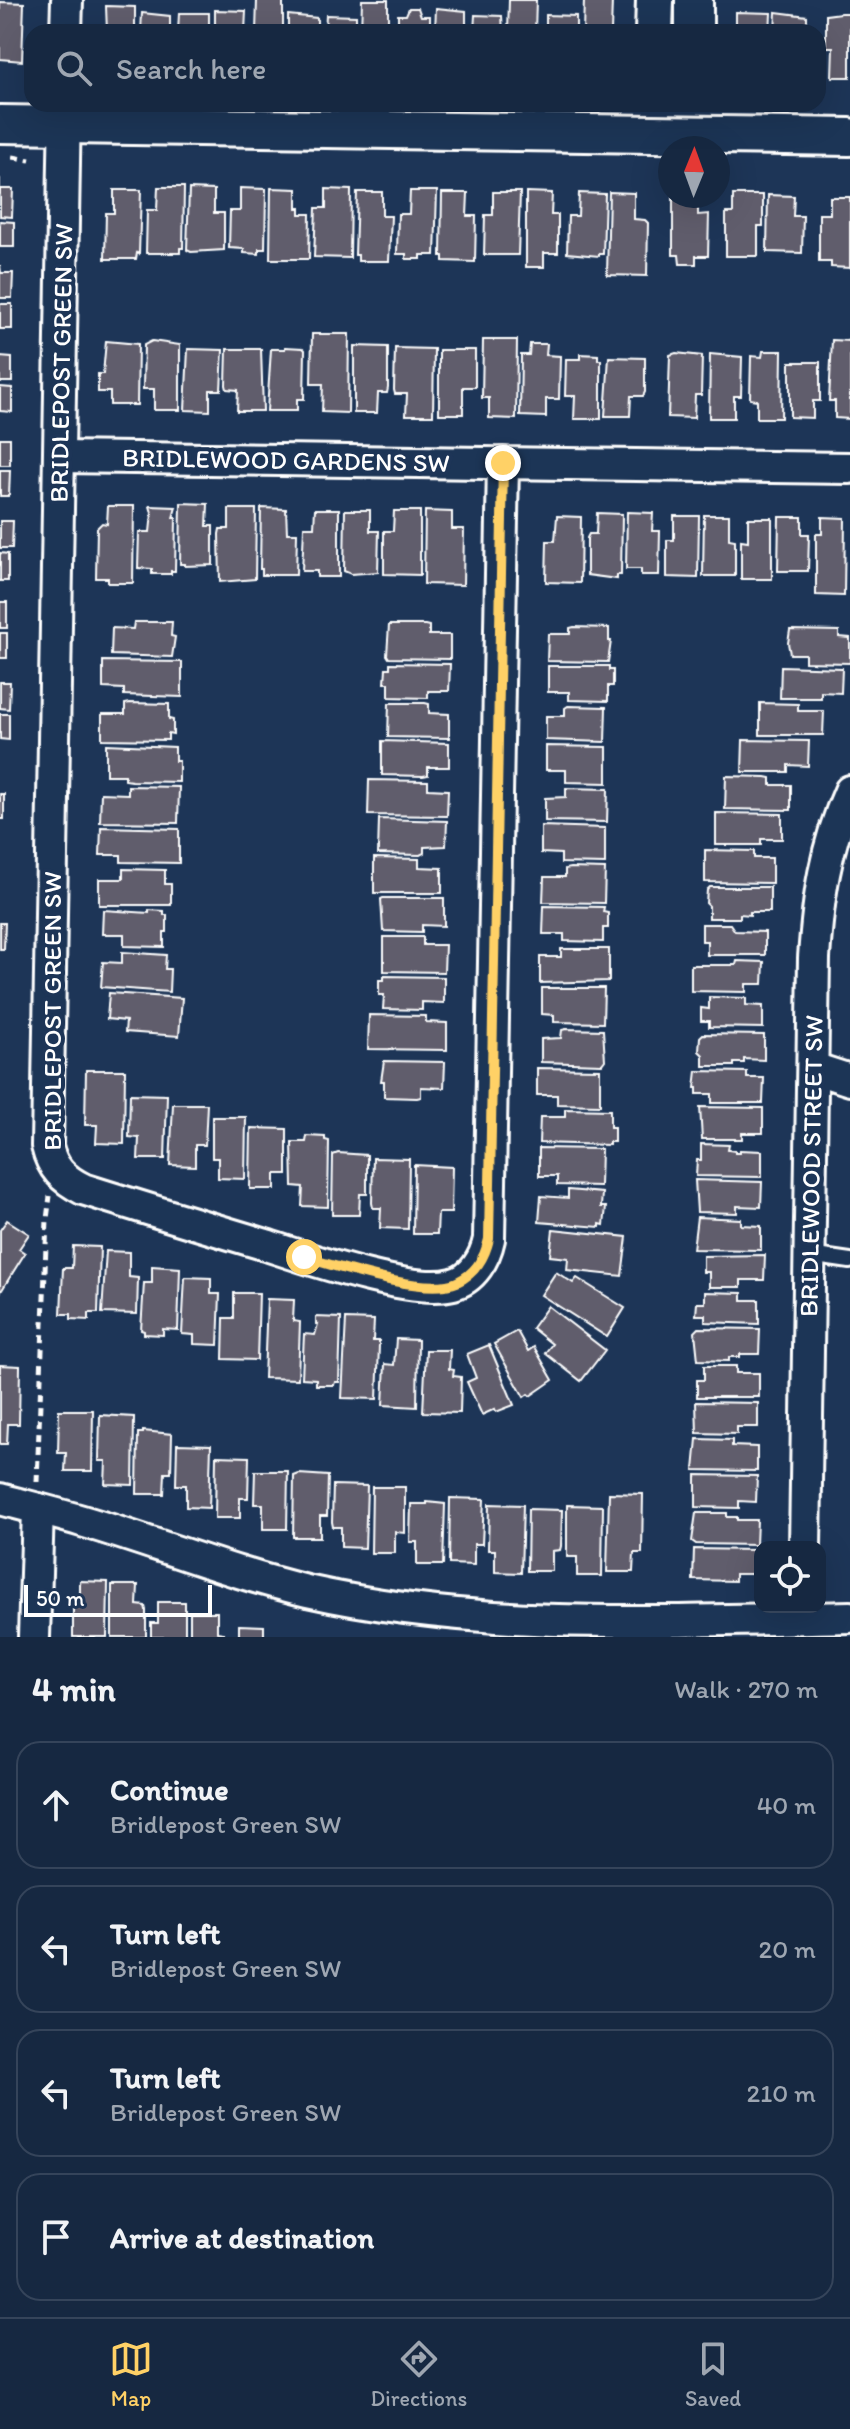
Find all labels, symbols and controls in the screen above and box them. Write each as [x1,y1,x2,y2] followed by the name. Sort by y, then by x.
[24,24,826,112] search box
[52,46,96,90] icon: search
[116,50,266,87] text: Search here
[658,136,730,208] north arrow
[43,223,79,503] street label: BRIDLEPOST GREEN SW
[122,441,450,479] street label: BRIDLEWOOD GARDENS SW
[485,445,521,481] route end
[36,871,68,1151] street label: BRIDLEPOST GREEN SW
[792,1015,830,1317] street label: BRIDLEWOOD STREET SW
[286,1239,322,1275] route start
[754,1541,826,1613] map controls
[754,1541,826,1613] button: locate
[24,1581,212,1617] scale bar
[36,1585,85,1612] text: 50 m
[32,1669,116,1710] text: 4 min
[674,1673,818,1705] text: Walk · 270 m
[110,1771,229,1808] text: Continue
[34,1783,78,1827] icon: ahead
[757,1789,816,1821] text: 40 m
[110,1808,341,1840] text: Bridlepost Green SW
[110,1915,221,1952] text: Turn left
[34,1927,78,1971] icon: left
[759,1933,816,1965] text: 20 m
[110,1952,341,1984] text: Bridlepost Green SW
[110,2059,221,2096] text: Turn left
[34,2071,78,2115] icon: left
[747,2077,816,2109] text: 210 m
[110,2096,341,2128] text: Bridlepost Green SW
[34,2215,78,2259] icon: arrive
[110,2219,374,2256] text: Arrive at destination
[109,2337,153,2412] tab: Map
[371,2337,467,2412] tab: Directions
[685,2337,741,2412] tab: Saved

